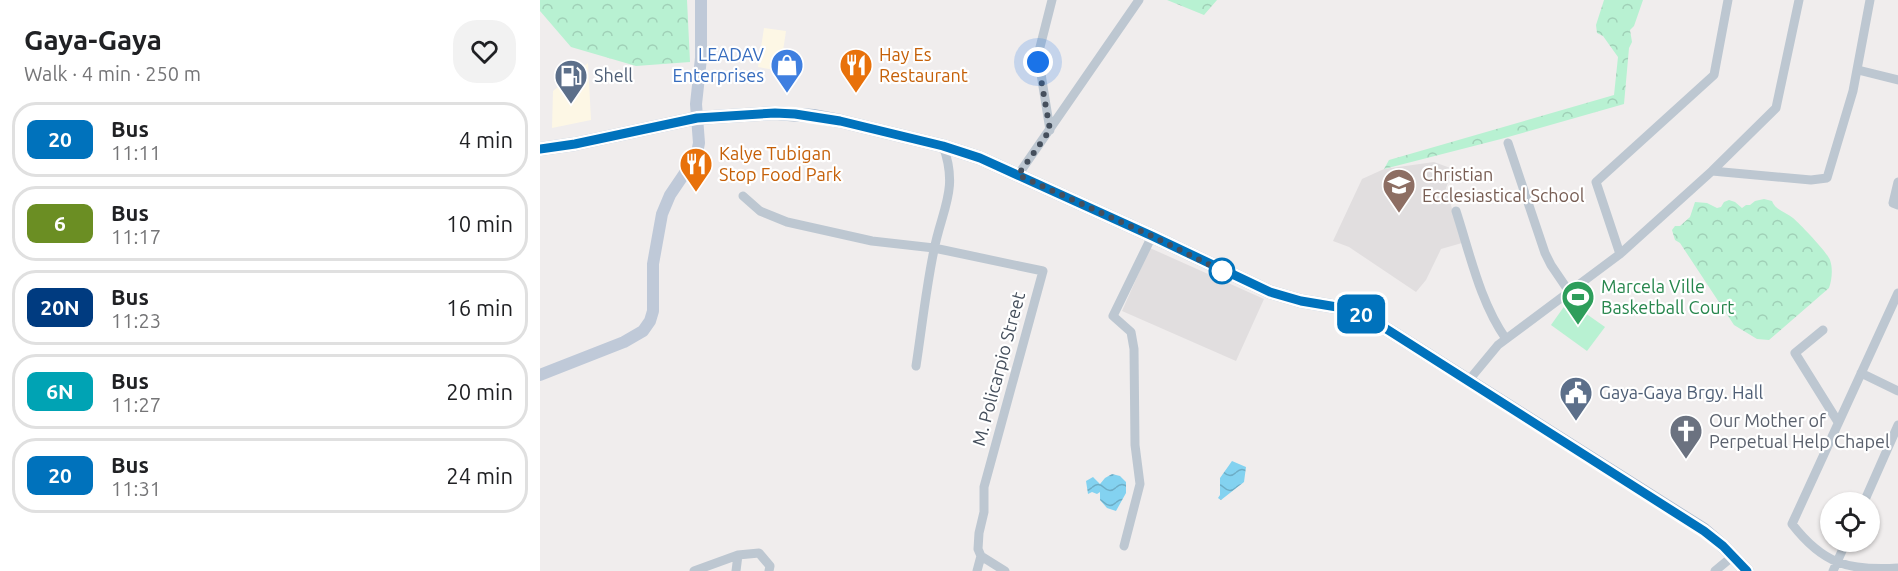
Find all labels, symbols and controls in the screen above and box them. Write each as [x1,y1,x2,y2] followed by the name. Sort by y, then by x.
[453,20,516,83] button: heart
[24,24,162,55] text: Gaya-Gaya
[673,44,765,85] place label: LEADAV Enterprises
[879,44,968,85] place label: Hay Es Restaurant
[769,47,805,94] shop icon: LEADAV Enterprises
[838,47,874,94] restaurant icon: Hay Es Restaurant
[1023,47,1053,77] your location
[553,58,589,105] fuel station icon: Shell
[24,62,201,85] text: Walk · 4 min · 250 m
[594,65,633,85] place label: Shell
[111,116,149,141] text: Bus
[48,127,72,151] text: 20
[459,127,513,152] text: 4 min
[111,141,161,164] text: 11:11
[719,143,842,184] place label: Kalye Tubigan Stop Food Park
[678,146,714,193] restaurant icon: Kalye Tubigan Stop Food Park
[1422,164,1585,205] place label: Christian Ecclesiastical School
[1381,167,1417,214] school or university icon: Christian Ecclesiastical School
[111,200,149,225] text: Bus
[54,211,66,235] text: 6
[446,211,513,236] text: 10 min
[111,225,161,248] text: 11:17
[1209,258,1235,284] unlabelled marker
[1601,276,1734,317] place label: Marcela Ville Basketball Court
[1560,279,1596,326] sports icon: Marcela Ville Basketball Court
[111,284,149,309] text: Bus
[968,290,1028,448] street label: M. Policarpio Street
[1334,294,1388,334] line badge: 20
[40,295,80,319] text: 20N
[446,295,513,320] text: 16 min
[1349,302,1373,326] text: 20
[111,309,161,332] text: 11:23
[111,368,149,393] text: Bus
[1558,375,1594,422] public building icon: Gaya-Gaya Brgy. Hall
[46,379,74,403] text: 6N
[446,379,513,404] text: 20 min
[1599,382,1764,402] place label: Gaya-Gaya Brgy. Hall
[111,393,161,416] text: 11:27
[1709,410,1890,451] place label: Our Mother of Perpetual Help Chapel
[1668,413,1704,460] church icon: Our Mother of Perpetual Help Chapel
[111,452,149,477] text: Bus
[48,463,72,487] text: 20
[446,463,513,488] text: 24 min
[111,477,161,500] text: 11:31
[1820,492,1880,552] map controls
[1820,492,1880,552] button: locate

